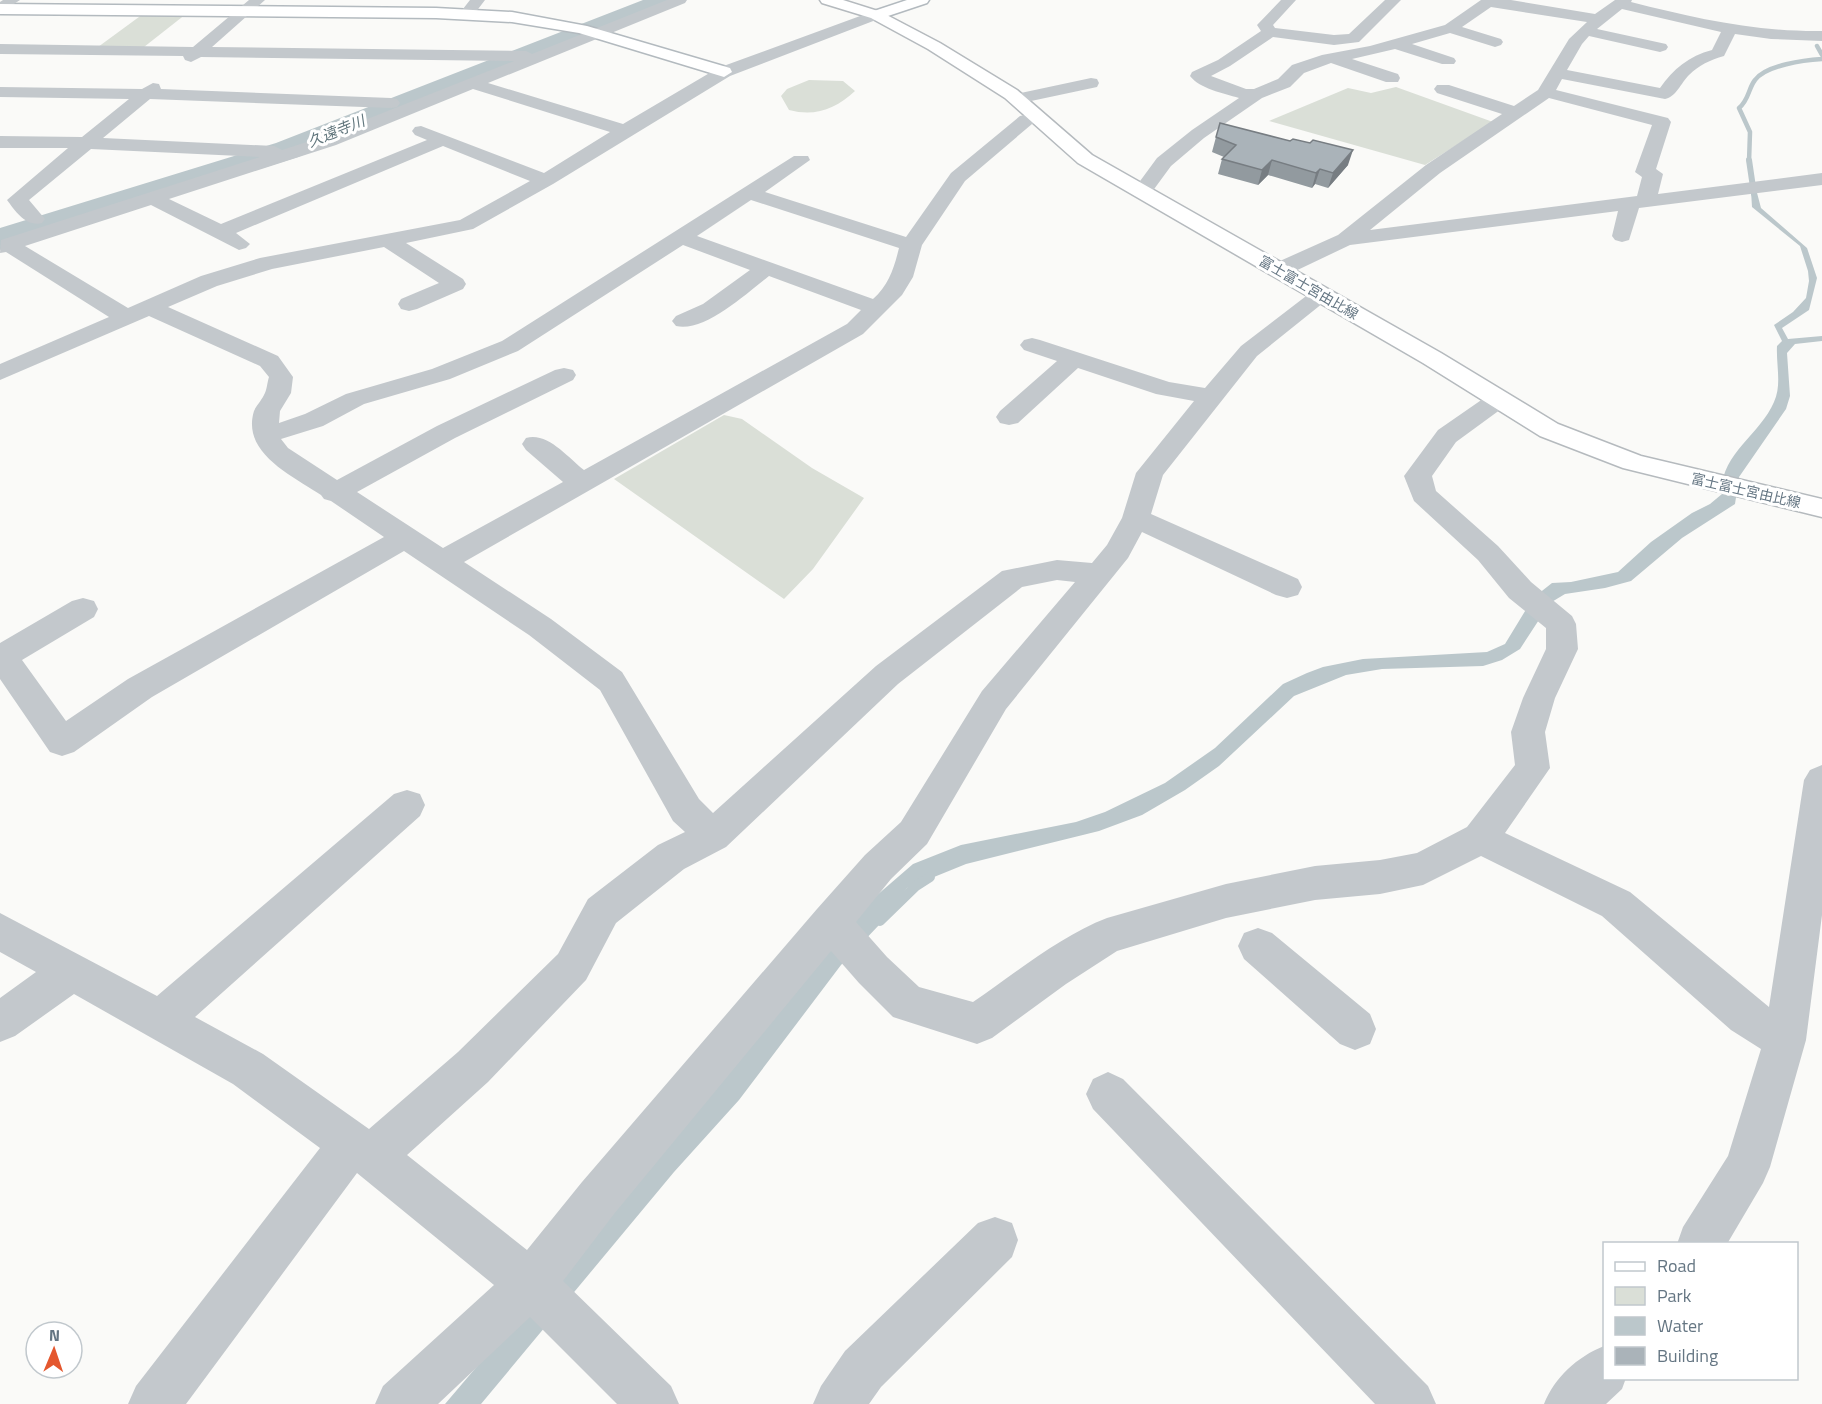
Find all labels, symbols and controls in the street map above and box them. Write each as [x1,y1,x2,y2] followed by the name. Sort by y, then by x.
[304,108,370,153] water label: 久遠寺川
[1255,250,1363,324] street label: 富士富士宮由比線
[1689,467,1803,513] street label: 富士富士宮由比線
[1603,1242,1798,1380] legend
[1657,1252,1696,1279] text: Road
[1657,1282,1692,1309] text: Park
[1657,1312,1703,1339] text: Water
[24,1320,84,1380] north arrow
[49,1323,60,1347] text: N
[1657,1342,1718,1369] text: Building

